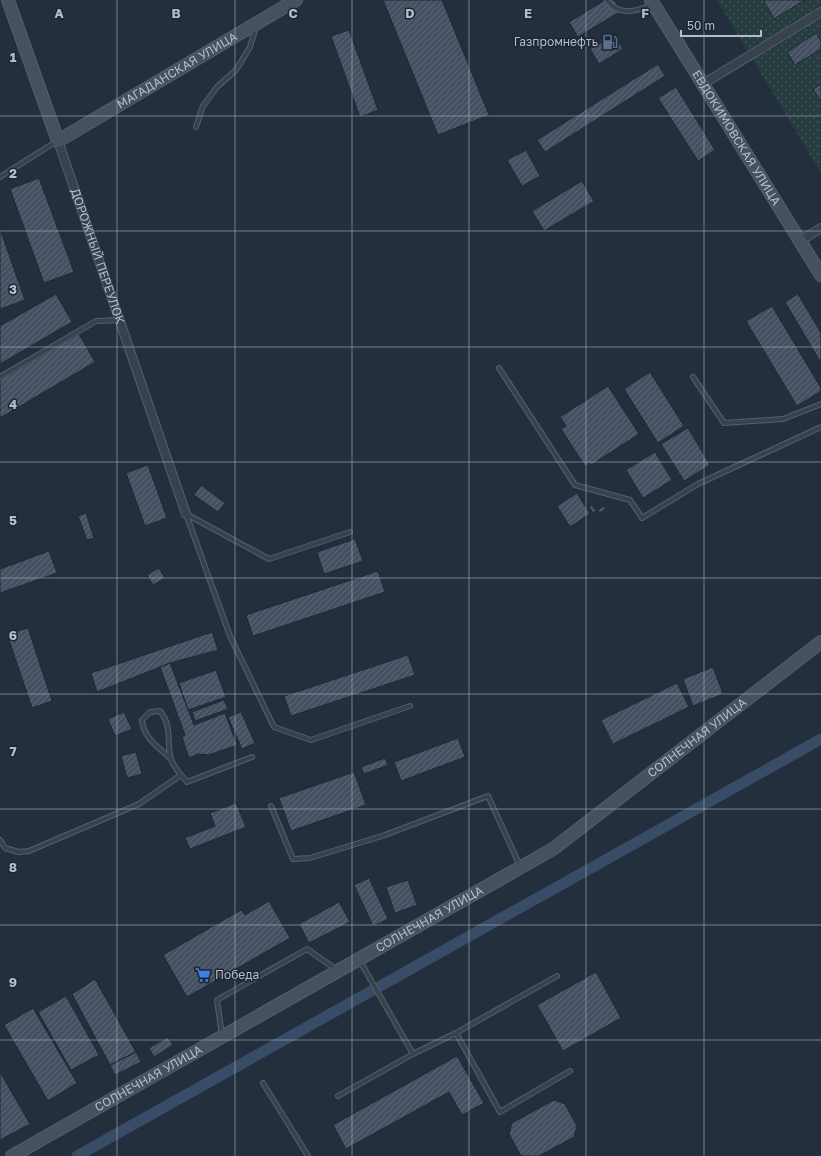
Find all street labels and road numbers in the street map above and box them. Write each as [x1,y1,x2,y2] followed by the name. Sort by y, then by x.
[114,29,240,111] street label: МАГАДАНСКАЯ УЛИЦА
[689,67,784,208] street label: ЕВДОКИМОВСКАЯ УЛИЦА
[68,186,128,327] street label: ДОРОЖНЫЙ ПЕРЕУЛОК
[644,694,749,780] street label: СОЛНЕЧНАЯ УЛИЦА
[373,882,486,955] street label: СОЛНЕЧНАЯ УЛИЦА
[92,1042,205,1115] street label: СОЛНЕЧНАЯ УЛИЦА

